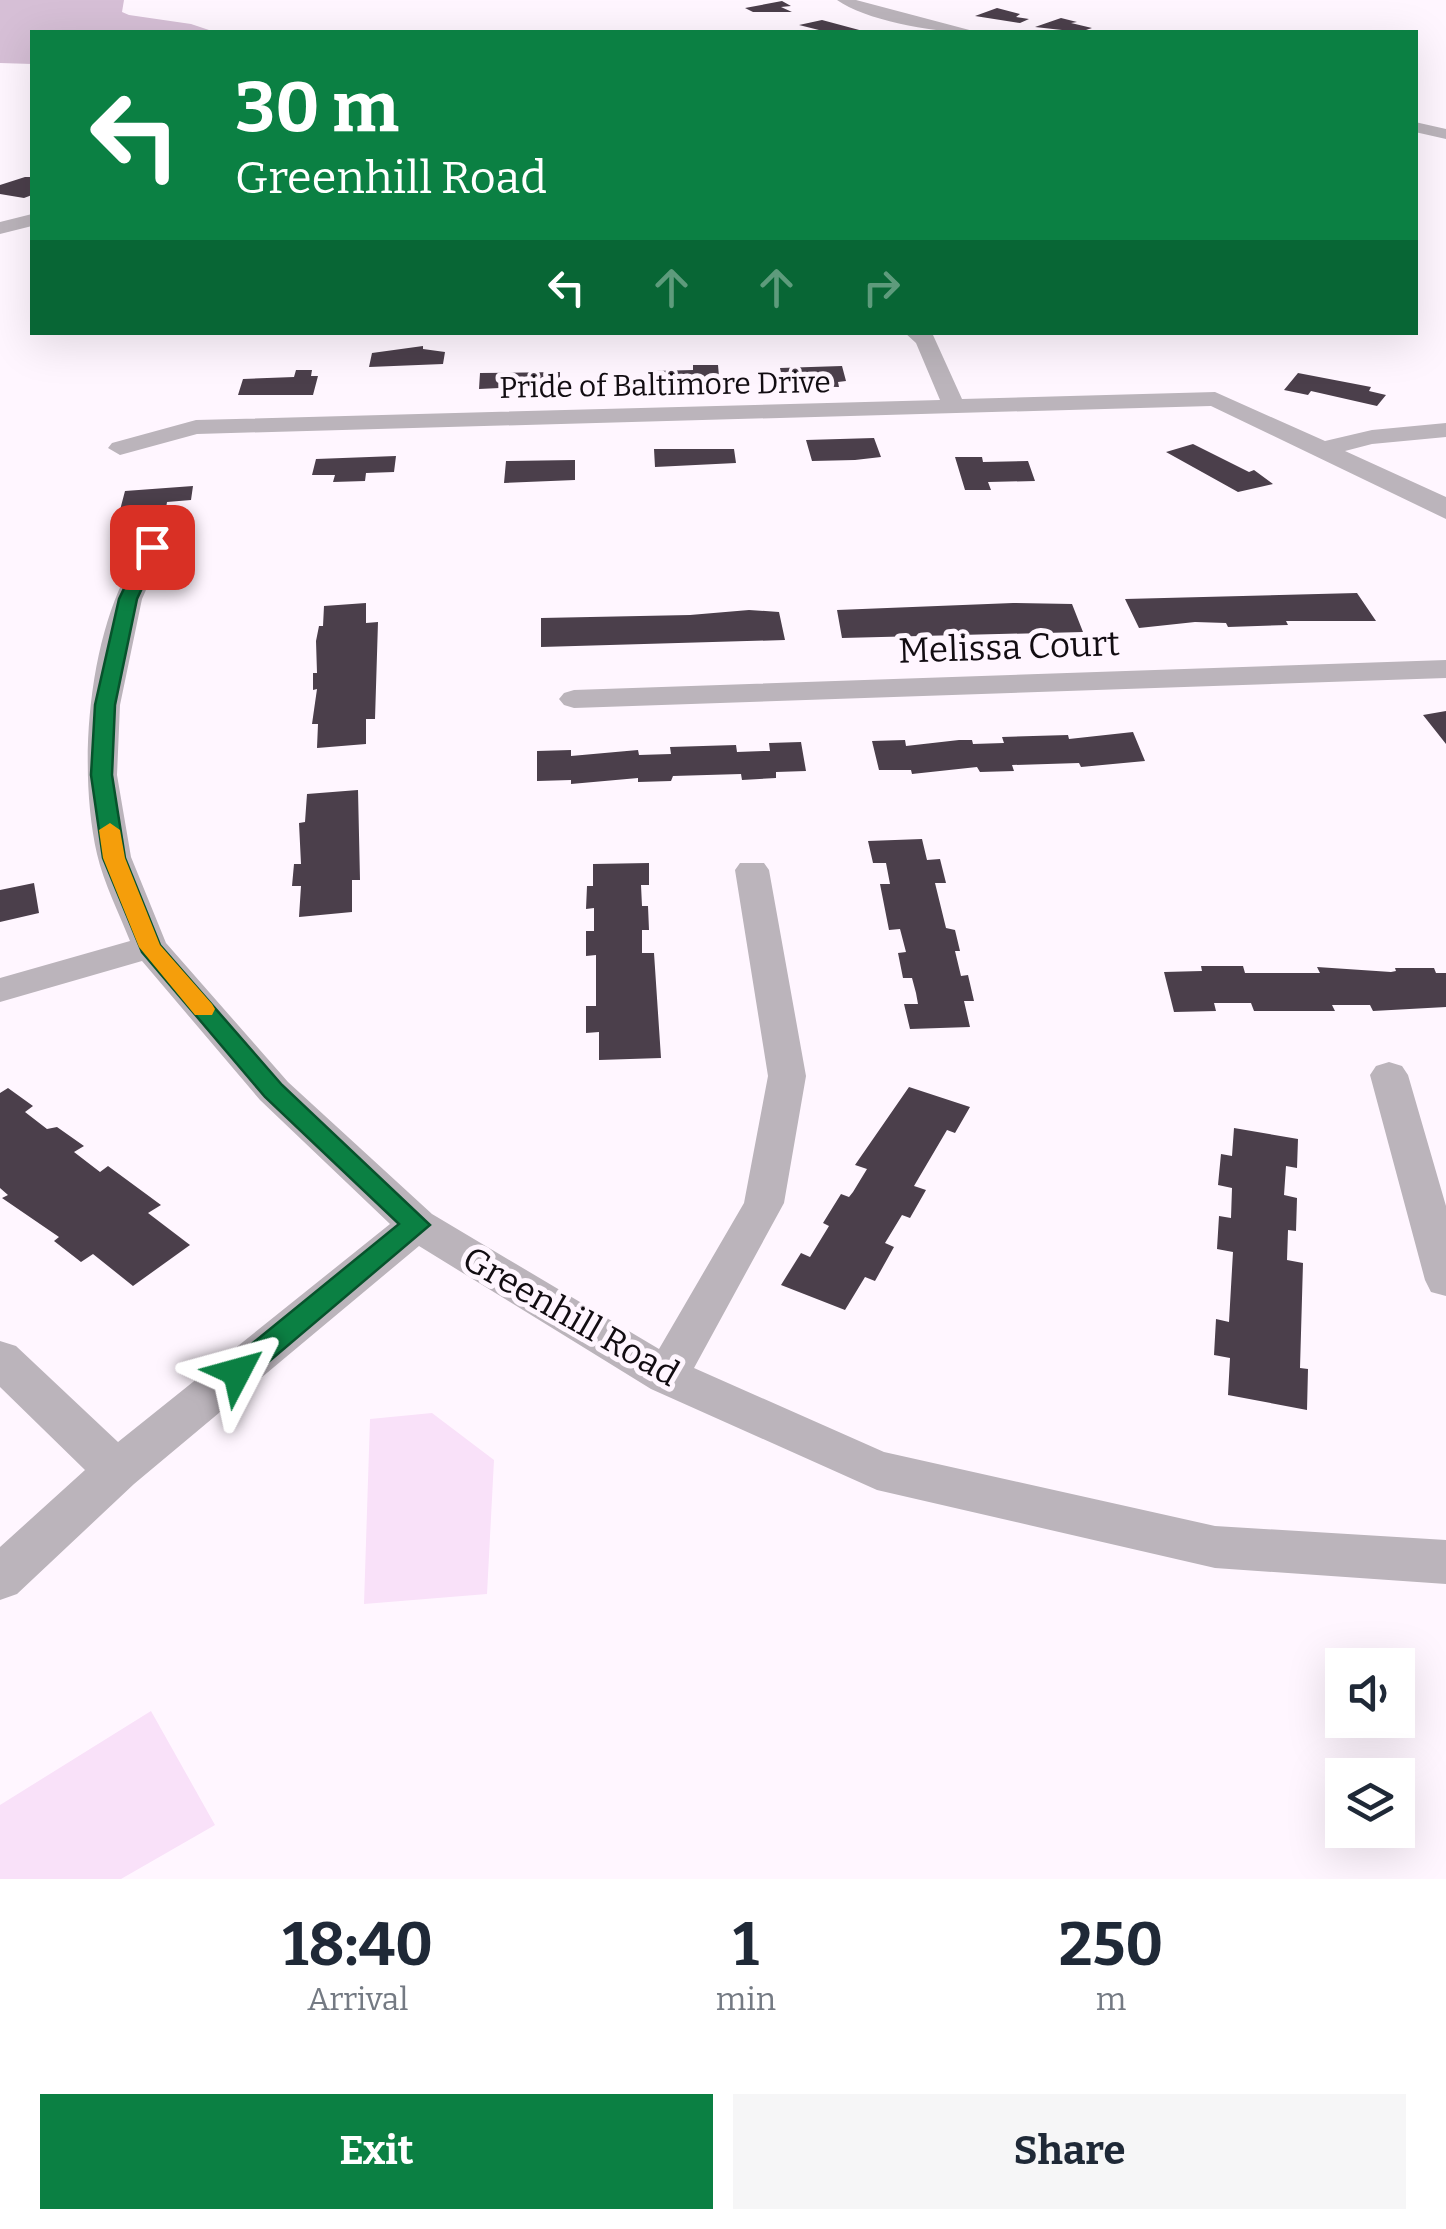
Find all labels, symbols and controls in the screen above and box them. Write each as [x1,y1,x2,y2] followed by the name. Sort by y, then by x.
[235,66,399,150] text: 30 m
[70,70,200,200] icon: left
[235,151,547,205] text: Greenhill Road
[539,260,594,315] icon: left
[644,260,699,315] icon: ahead
[749,260,804,315] icon: ahead
[854,260,909,315] icon: right
[499,364,831,406] street label: Pride of Baltimore Drive
[110,505,195,590] pin
[125,520,180,575] icon: arrive
[898,622,1121,672] street label: Melissa Court
[455,1237,687,1395] street label: Greenhill Road
[185,1320,289,1424] position arrow
[1325,1648,1415,1848] map controls
[1325,1648,1415,1738] button: sound
[1325,1758,1415,1848] button: layers
[283,1909,433,1981] text: 18:40
[733,1909,759,1981] text: 1
[1059,1909,1163,1981] text: 250
[307,1980,409,2018] text: Arrival
[716,1980,776,2018] text: min
[1096,1980,1126,2018] text: m
[40,2094,713,2209] button: Exit
[733,2094,1406,2209] button: Share

